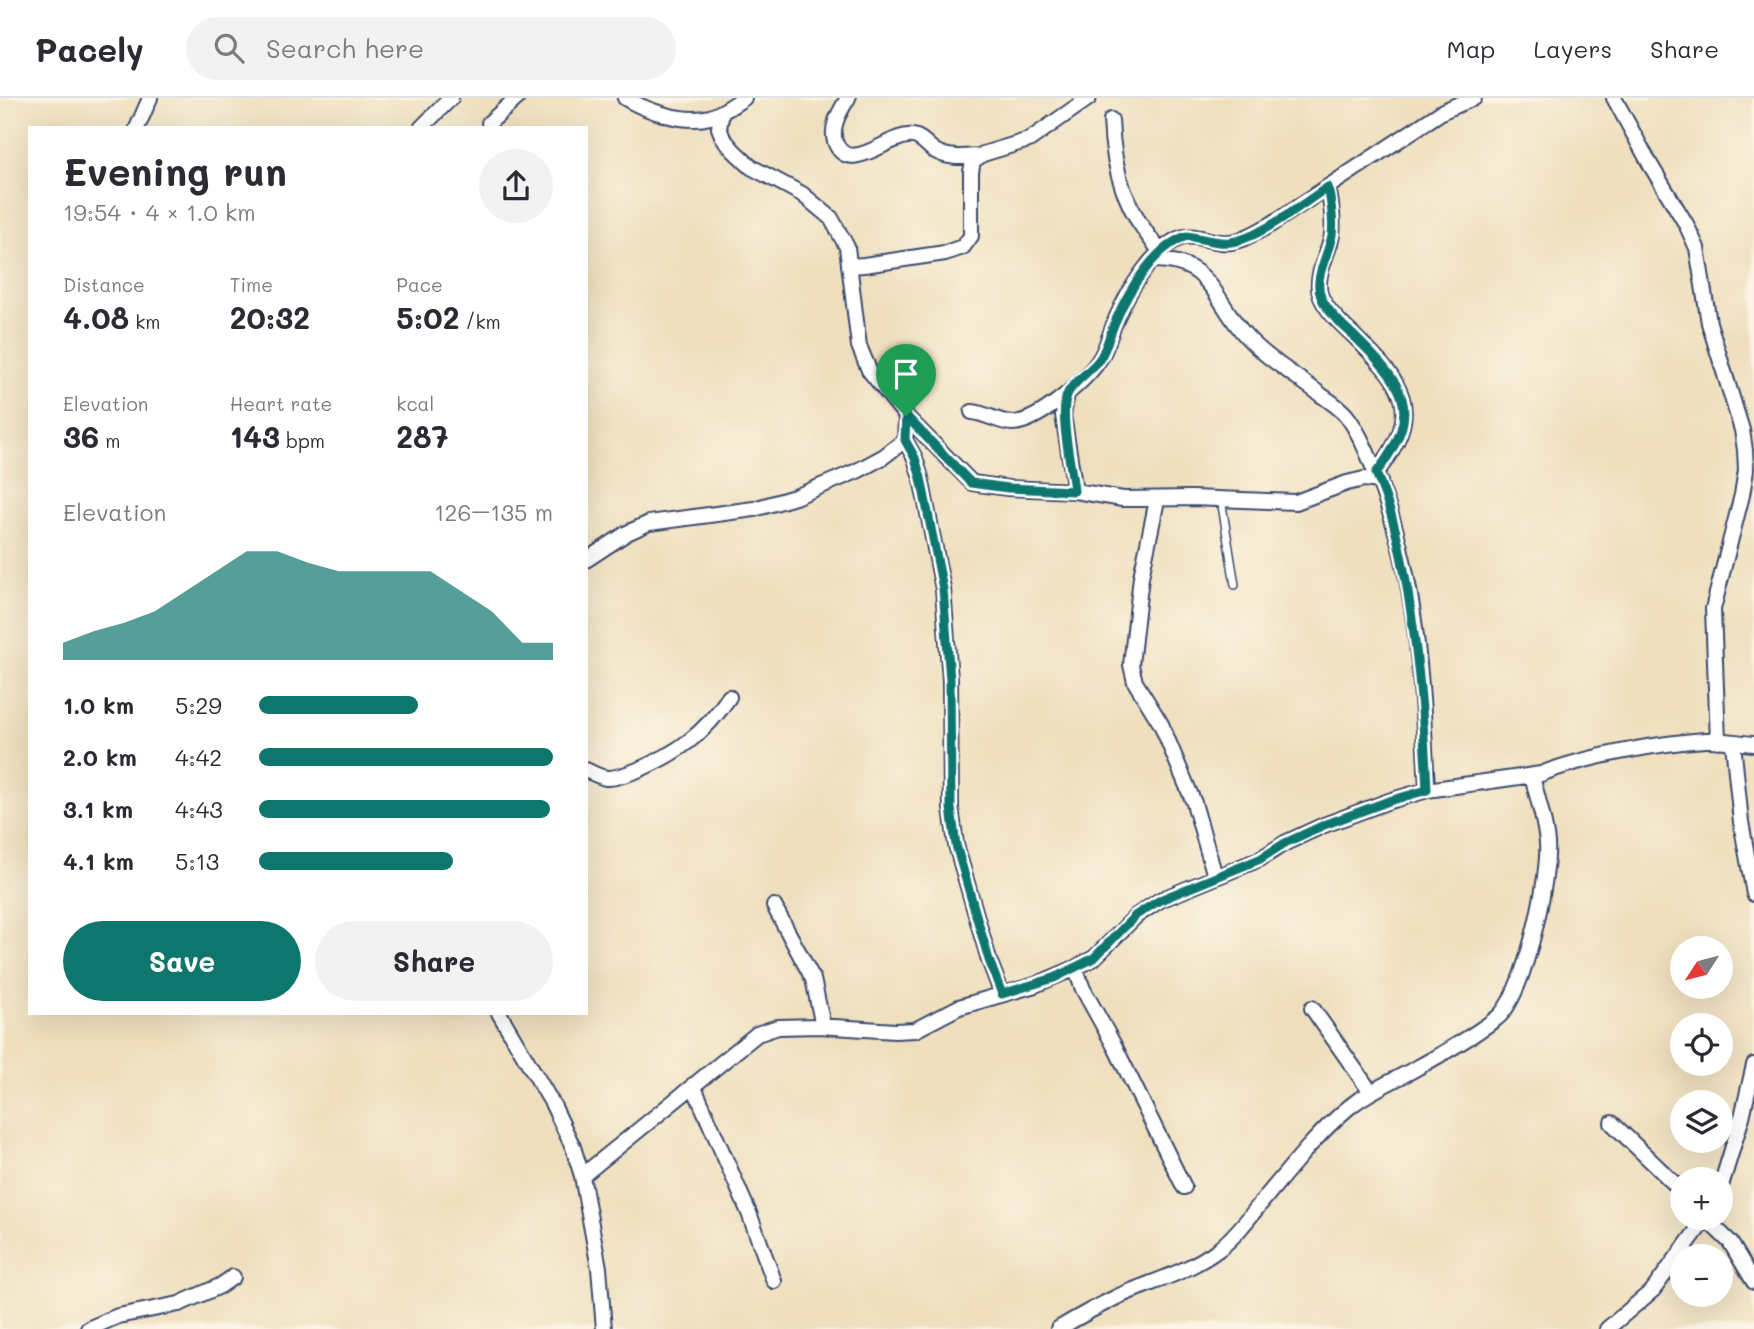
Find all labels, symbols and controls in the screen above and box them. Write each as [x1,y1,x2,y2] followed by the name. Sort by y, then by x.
[186,17,676,80] search box
[35,27,144,70] text: Pacely
[210,29,248,67] icon: search
[266,31,424,65] text: Search here
[1447,33,1495,64] text: Map
[1533,33,1612,64] text: Layers
[1650,33,1719,64] text: Share
[63,146,287,196] text: Evening run
[479,149,553,223] button: share
[63,197,256,227] text: 19:54 · 4 × 1.0 km
[63,272,145,297] text: Distance
[230,272,273,297] text: Time
[396,272,443,297] text: Pace
[63,297,129,337] text: 4.08
[230,297,310,337] text: 20:32
[396,297,459,337] text: 5:02
[129,309,160,334] text: km
[459,309,501,334] text: /km
[876,344,936,416] pin
[887,355,925,393] icon: arrive
[63,391,148,416] text: Elevation
[230,391,332,416] text: Heart rate
[396,391,434,416] text: kcal
[63,416,99,456] text: 36
[230,416,280,456] text: 143
[396,416,448,456] text: 287
[99,428,120,453] text: m
[280,428,325,453] text: bpm
[63,497,166,527] text: Elevation
[434,497,553,527] text: 126–135 m
[63,690,134,720] text: 1.0 km
[175,690,222,720] text: 5:29
[63,742,137,772] text: 2.0 km
[175,742,222,772] text: 4:42
[63,794,133,824] text: 3.1 km
[175,794,223,824] text: 4:43
[63,846,134,876] text: 4.1 km
[175,846,219,876] text: 5:13
[63,921,301,1001] button: Save
[315,921,553,1001] button: Share
[1670,936,1732,999] north arrow
[1670,936,1733,1307] map controls
[1670,1013,1733,1076] button: locate
[1670,1090,1733,1153] button: layers
[1670,1167,1733,1230] button: +
[1670,1244,1733,1307] button: −

